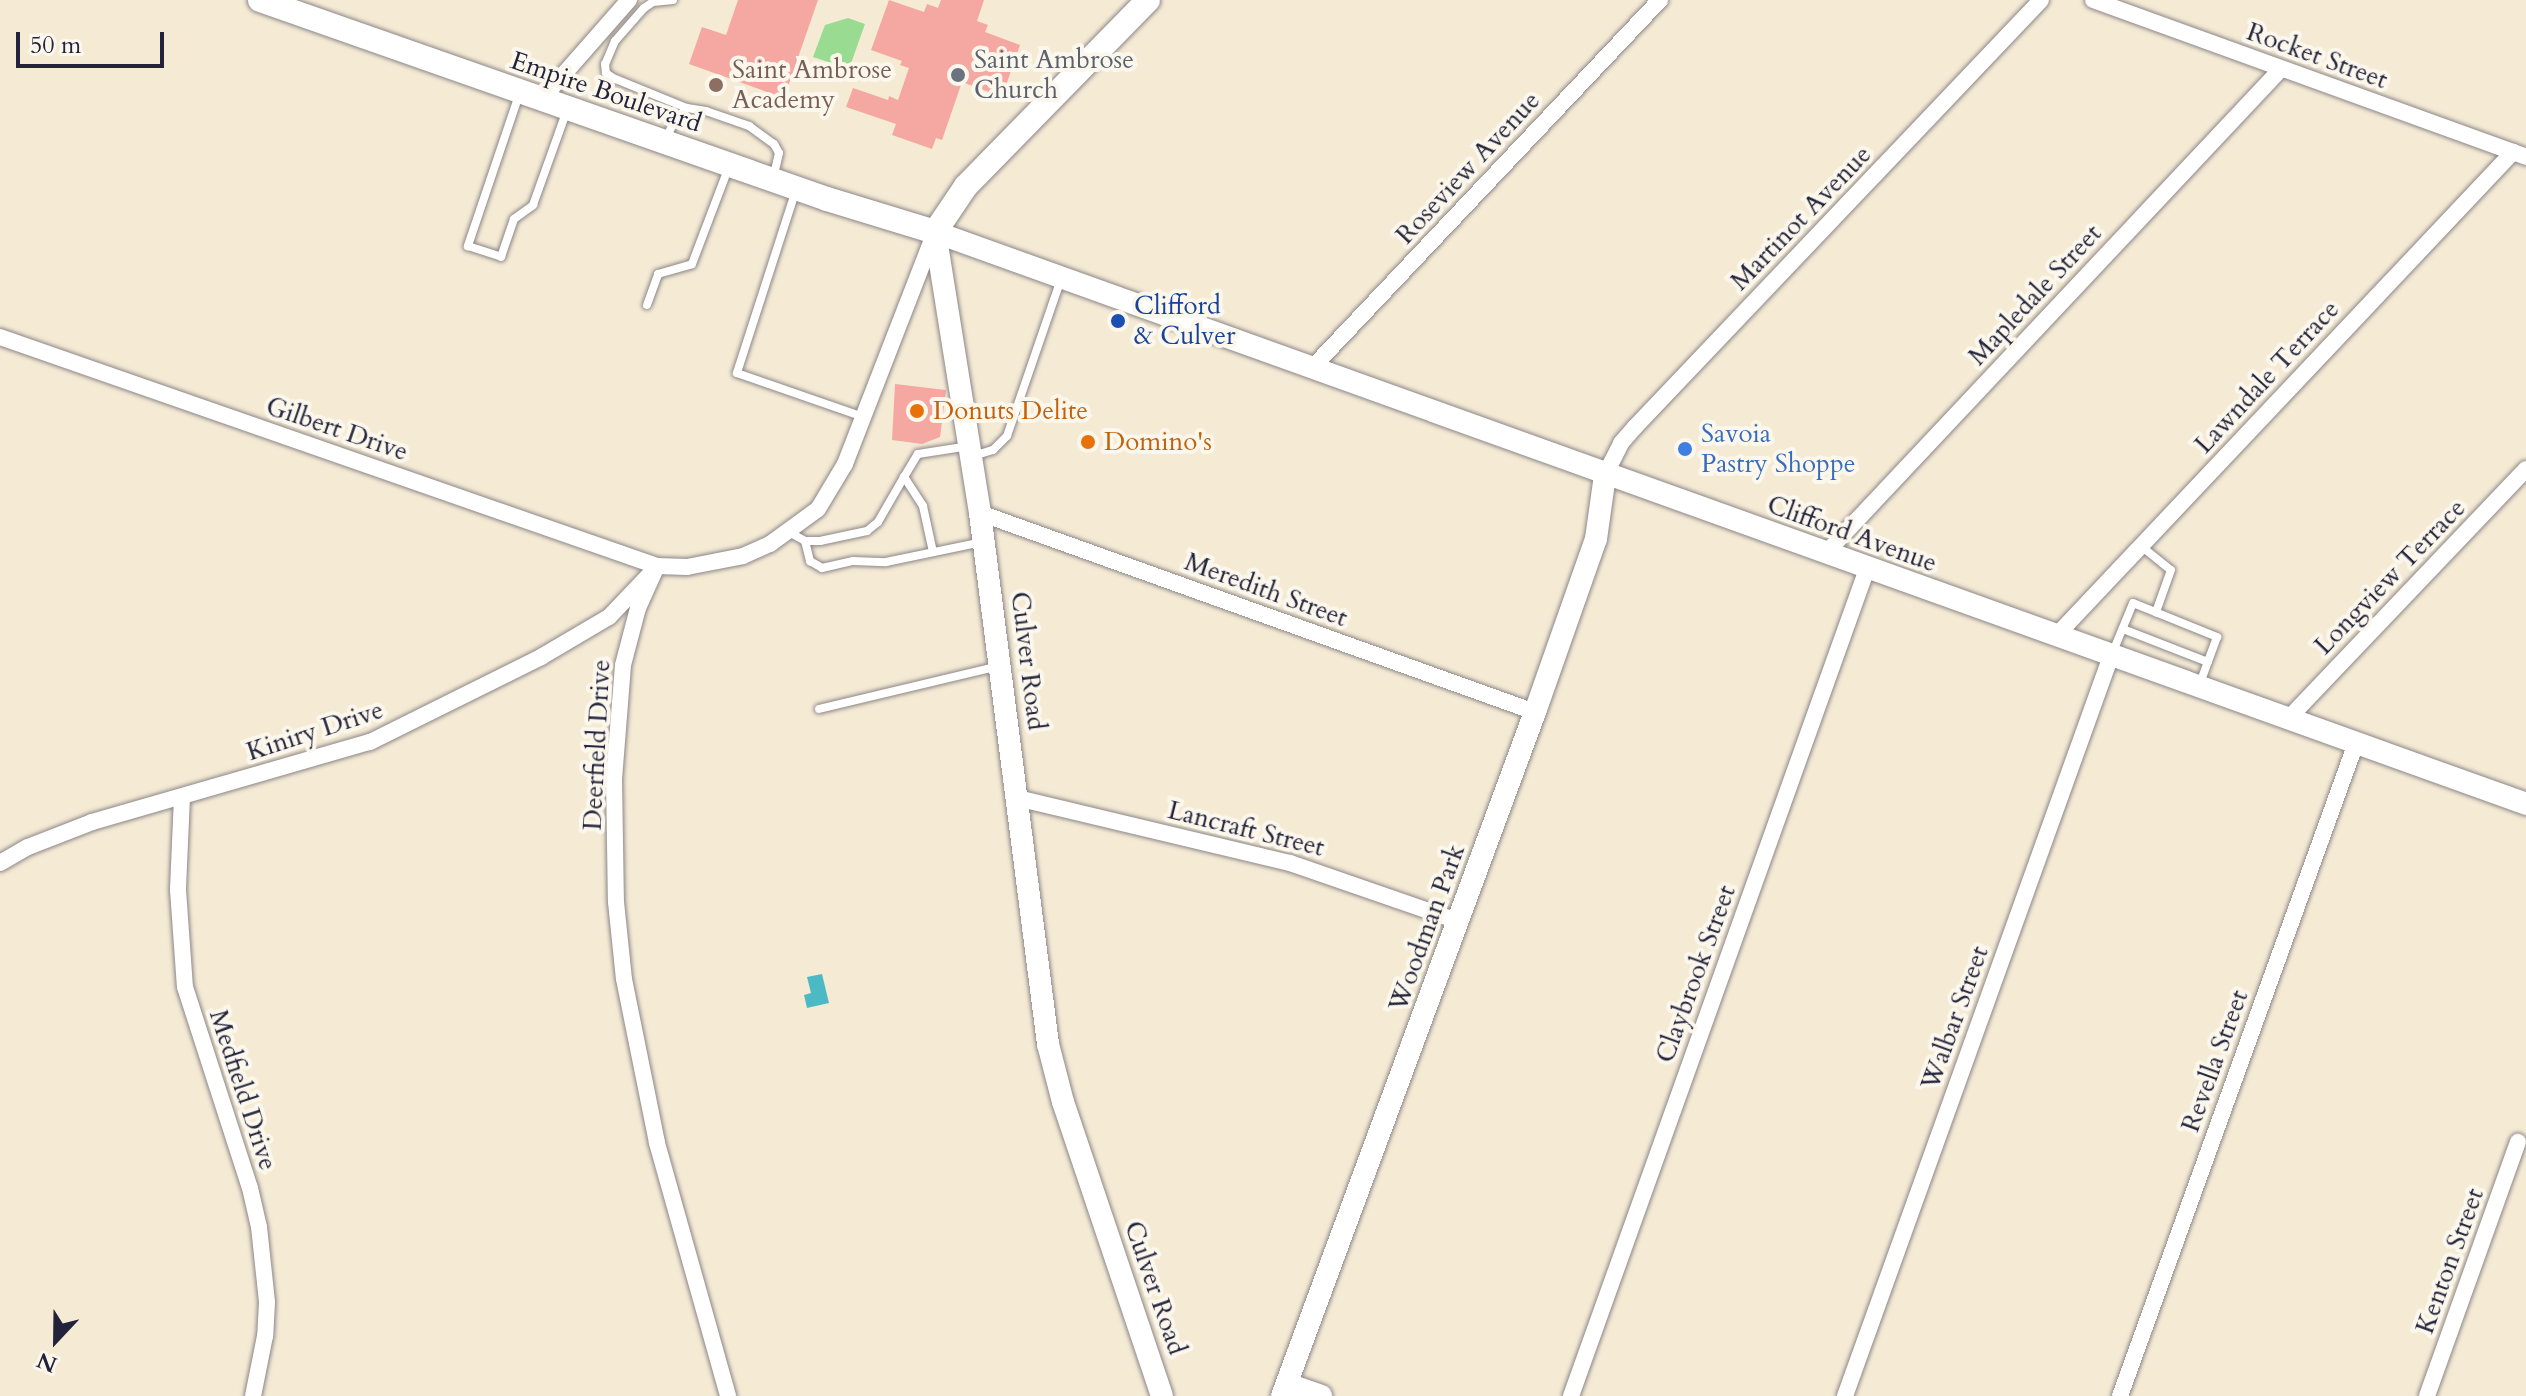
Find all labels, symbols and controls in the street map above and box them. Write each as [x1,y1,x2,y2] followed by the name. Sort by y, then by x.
[20,16,168,66] scale bar
[2242,16,2392,96] street label: Rocket Street
[30,29,81,62] text: 50 m
[974,44,1134,106] place label: Saint Ambrose Church
[507,45,705,139] street label: Empire Boulevard
[732,54,892,116] place label: Saint Ambrose Academy
[949,66,967,84] marker: Saint Ambrose Church
[707,76,725,94] marker: Saint Ambrose Academy
[1389,85,1547,251] street label: Roseview Avenue
[1724,139,1878,297] street label: Martinot Avenue
[1962,218,2108,372] street label: Mapledale Street
[1134,290,1236,352] place label: Clifford & Culver
[2188,294,2346,460] street label: Lawndale Terrace
[1109,312,1127,330] marker: Clifford & Culver
[262,390,412,468] street label: Gilbert Drive
[933,395,1088,427] place label: Donuts Delite
[908,402,926,420] marker: Donuts Delite
[1701,418,1856,480] place label: Savoia Pastry Shoppe
[1104,426,1212,458] place label: Domino's
[1079,433,1097,451] marker: Domino's
[1676,440,1694,458] marker: Savoia Pastry Shoppe
[1763,489,1941,579] street label: Clifford Avenue
[2308,493,2472,661] street label: Longview Terrace
[1180,546,1352,634] street label: Meredith Street
[1004,590,1052,732] street label: Culver Road
[577,659,617,831] street label: Deerfield Drive
[243,694,387,768] street label: Kiniry Drive
[1165,795,1327,863] street label: Lancraft Street
[1382,840,1472,1016] street label: Woodman Park
[1649,881,1743,1067] street label: Claybrook Street
[1915,942,1995,1094] street label: Walbar Street
[2175,986,2255,1136] street label: Revella Street
[202,1006,284,1174] street label: Medfield Drive
[2409,1184,2491,1338] street label: Kenton Street
[1118,1217,1192,1359] street label: Culver Road
[16,1300,96,1380] north arrow
[33,1345,61,1380] text: N

